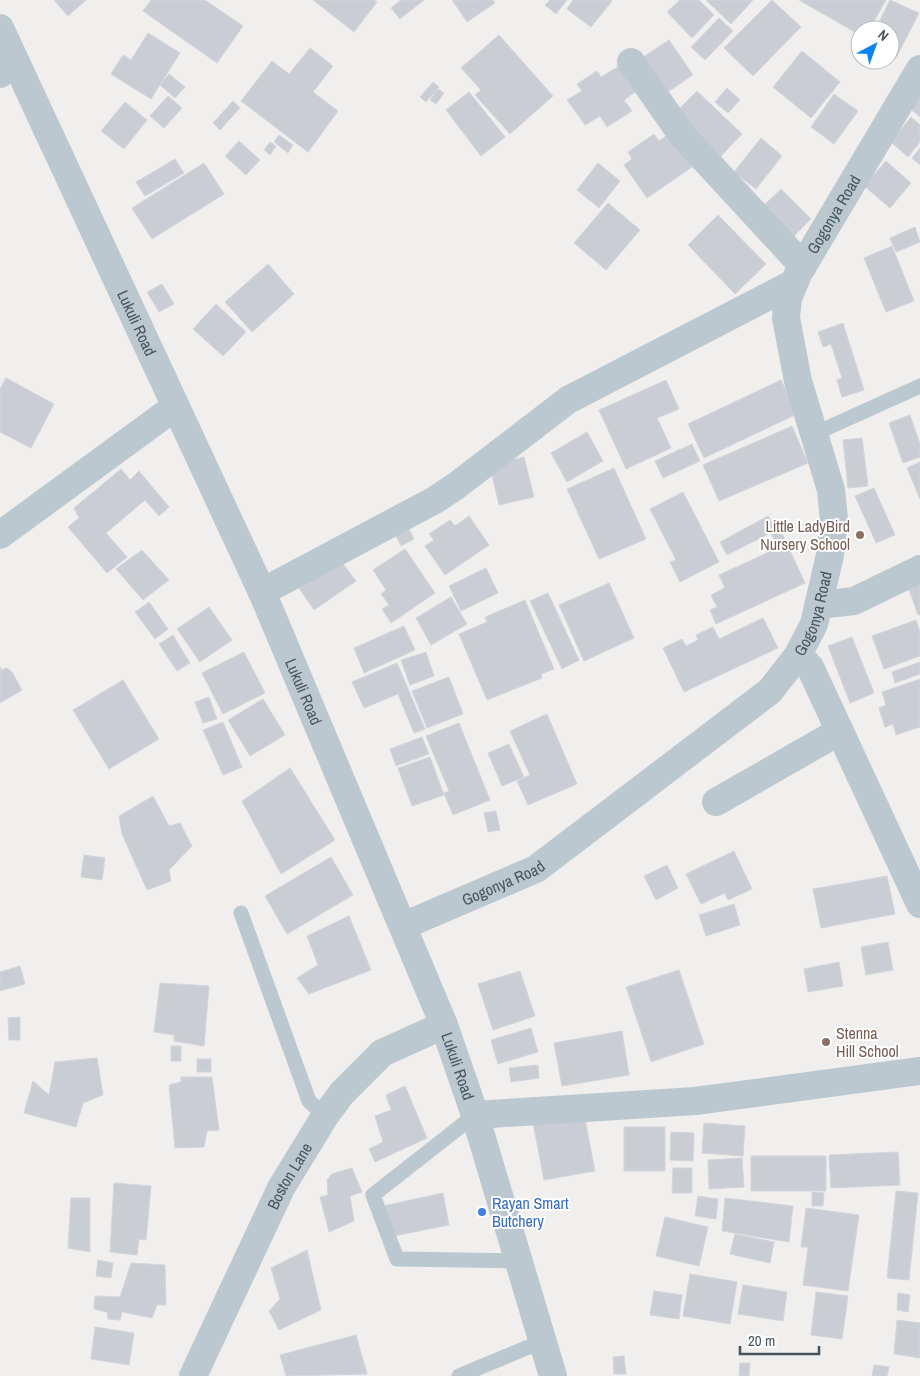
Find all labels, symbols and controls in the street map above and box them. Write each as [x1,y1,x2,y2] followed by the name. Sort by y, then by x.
[850,20,900,70] north arrow
[874,26,893,45] text: N
[801,171,866,258] street label: Gogonya Road
[112,286,162,359] street label: Lukuli Road
[760,515,850,555] place label: Little LadyBird Nursery School
[854,529,866,541] marker: Little LadyBird Nursery School
[788,569,837,660] street label: Gogonya Road
[280,655,328,728] street label: Lukuli Road
[458,855,549,911] street label: Gogonya Road
[836,1022,899,1062] place label: Stenna Hill School
[436,1029,480,1103] street label: Lukuli Road
[820,1036,832,1048] marker: Stenna Hill School
[262,1139,317,1213] street label: Boston Lane
[492,1192,569,1232] place label: Rayan Smart Butchery
[476,1206,488,1218] marker: Rayan Smart Butchery
[740,1324,819,1356] scale bar
[748,1330,775,1351] text: 20 m

